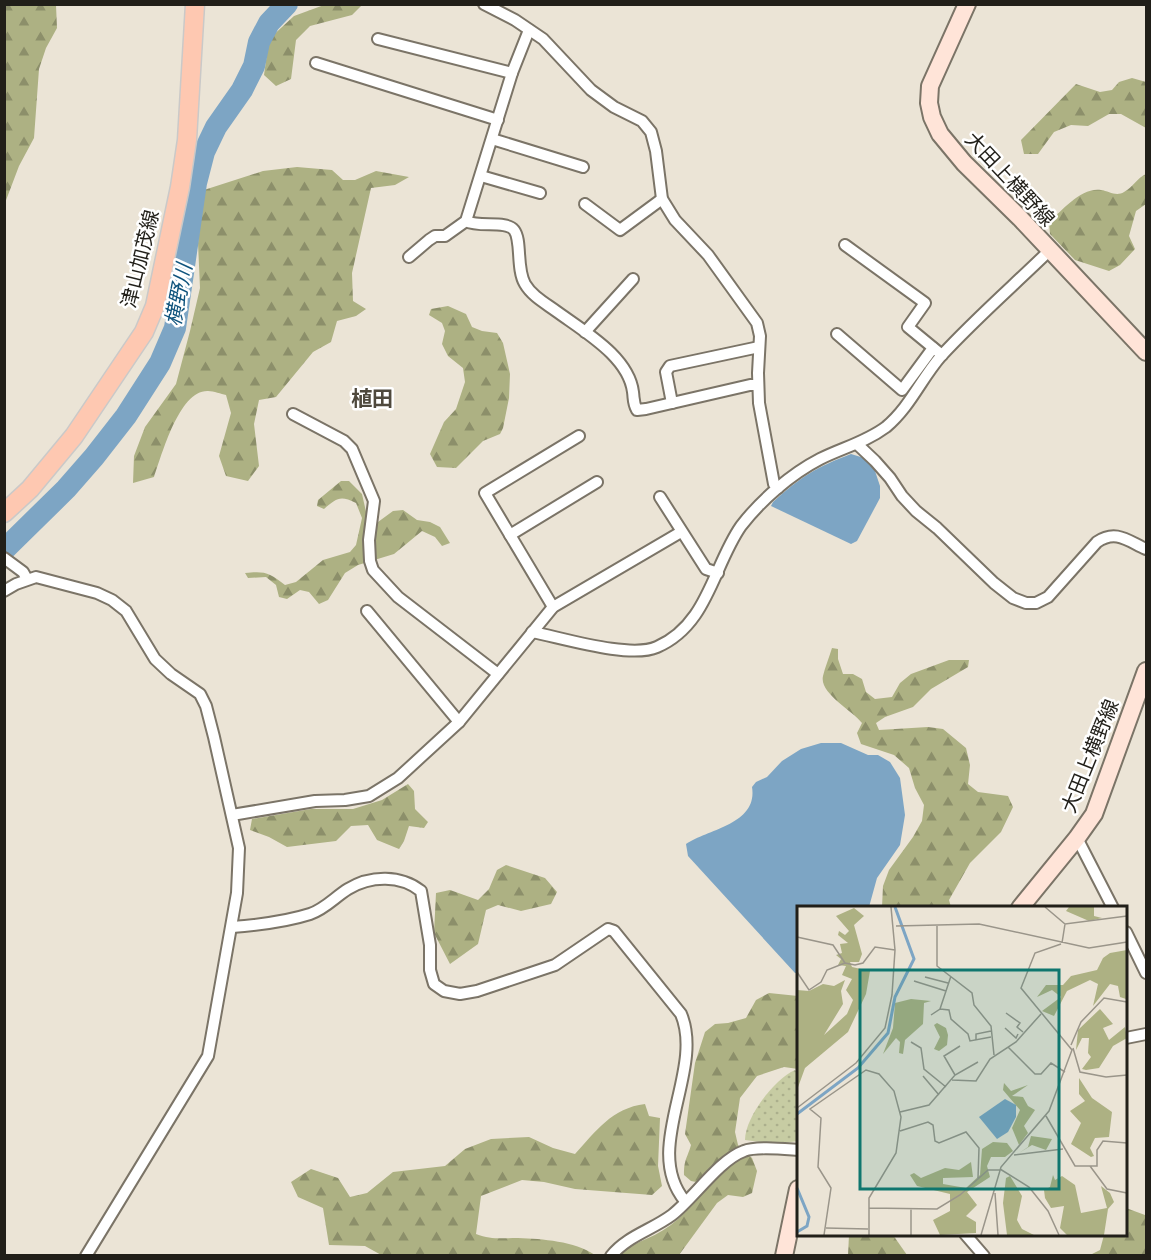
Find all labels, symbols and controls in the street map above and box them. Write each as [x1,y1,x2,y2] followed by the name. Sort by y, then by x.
[960,127,1060,231] street label: 大田上横野線
[116,208,164,310] street label: 津山加茂線
[160,260,198,328] water label: 横野川
[351,386,393,412] district label: 植田
[1056,696,1124,816] street label: 大田上横野線
[797,906,1127,1236] inset map

